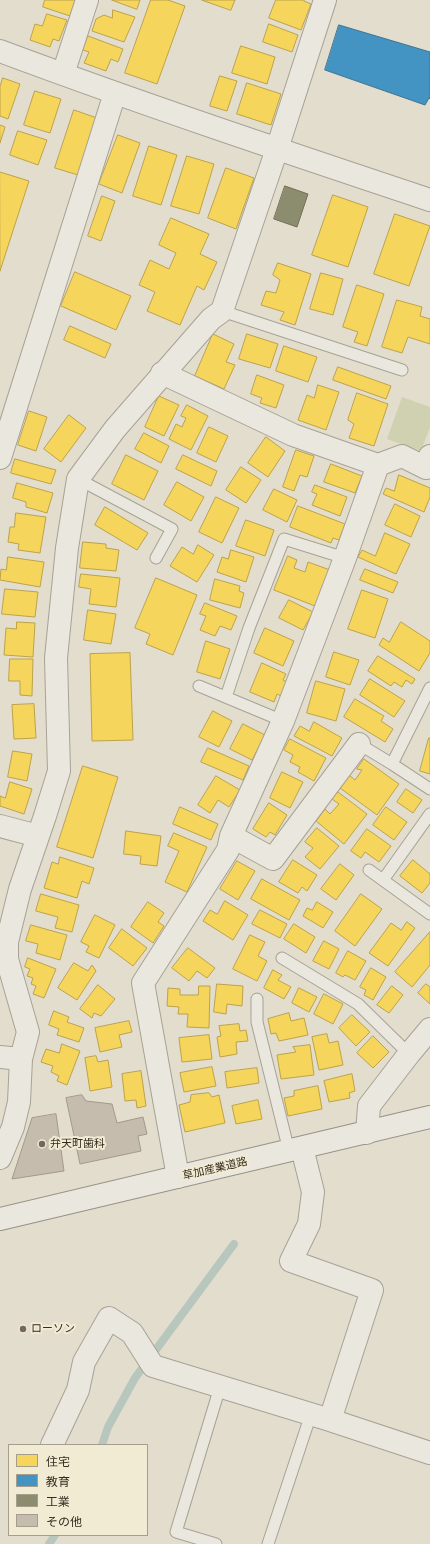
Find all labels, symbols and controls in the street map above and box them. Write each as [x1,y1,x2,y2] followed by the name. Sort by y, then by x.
[50,1137,105,1151] place label: 弁天町歯科
[37,1139,47,1149] marker: 弁天町歯科
[181,1155,249,1183] street label: 草加産業道路
[31,1322,75,1336] place label: ローソン
[18,1324,28,1334] marker: ローソン
[8,1444,148,1536] legend
[46,1455,70,1469] text: 住宅
[46,1475,70,1489] text: 教育
[46,1495,70,1509] text: 工業
[46,1515,82,1529] text: その他

